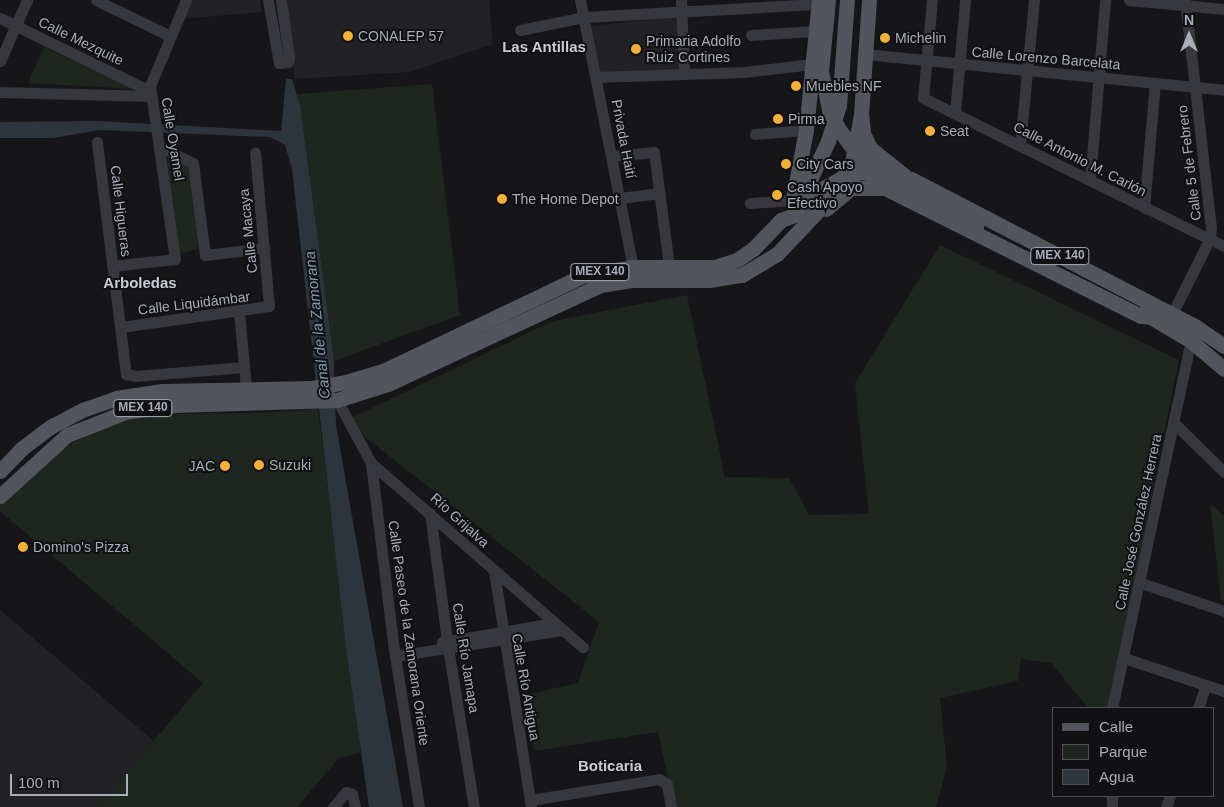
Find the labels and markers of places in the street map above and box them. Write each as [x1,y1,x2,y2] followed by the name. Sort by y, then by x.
[358,28,444,44] place label: CONALEP 57
[342,30,354,42] marker: CONALEP 57
[895,30,946,46] place label: Michelin
[879,32,891,44] marker: Michelin
[646,33,742,65] place label: Primaria Adolfo Ruiz Cortines
[630,43,642,55] marker: Primaria Adolfo Ruiz Cortines
[806,78,881,94] place label: Muebles NF
[790,80,802,92] marker: Muebles NF
[788,111,825,127] place label: Pirma
[772,113,784,125] marker: Pirma
[940,123,969,139] place label: Seat
[924,125,936,137] marker: Seat
[796,156,854,172] place label: City Cars
[780,158,792,170] marker: City Cars
[787,179,863,212] place label: Cash Apoyo Efectivo
[771,189,783,201] marker: Cash Apoyo Efectivo
[512,191,619,207] place label: The Home Depot
[496,193,508,205] marker: The Home Depot
[269,457,311,473] place label: Suzuki
[189,458,215,474] place label: JAC
[253,459,265,471] marker: Suzuki
[219,460,231,472] marker: JAC
[33,539,129,555] place label: Domino's Pizza
[17,541,29,553] marker: Domino's Pizza

